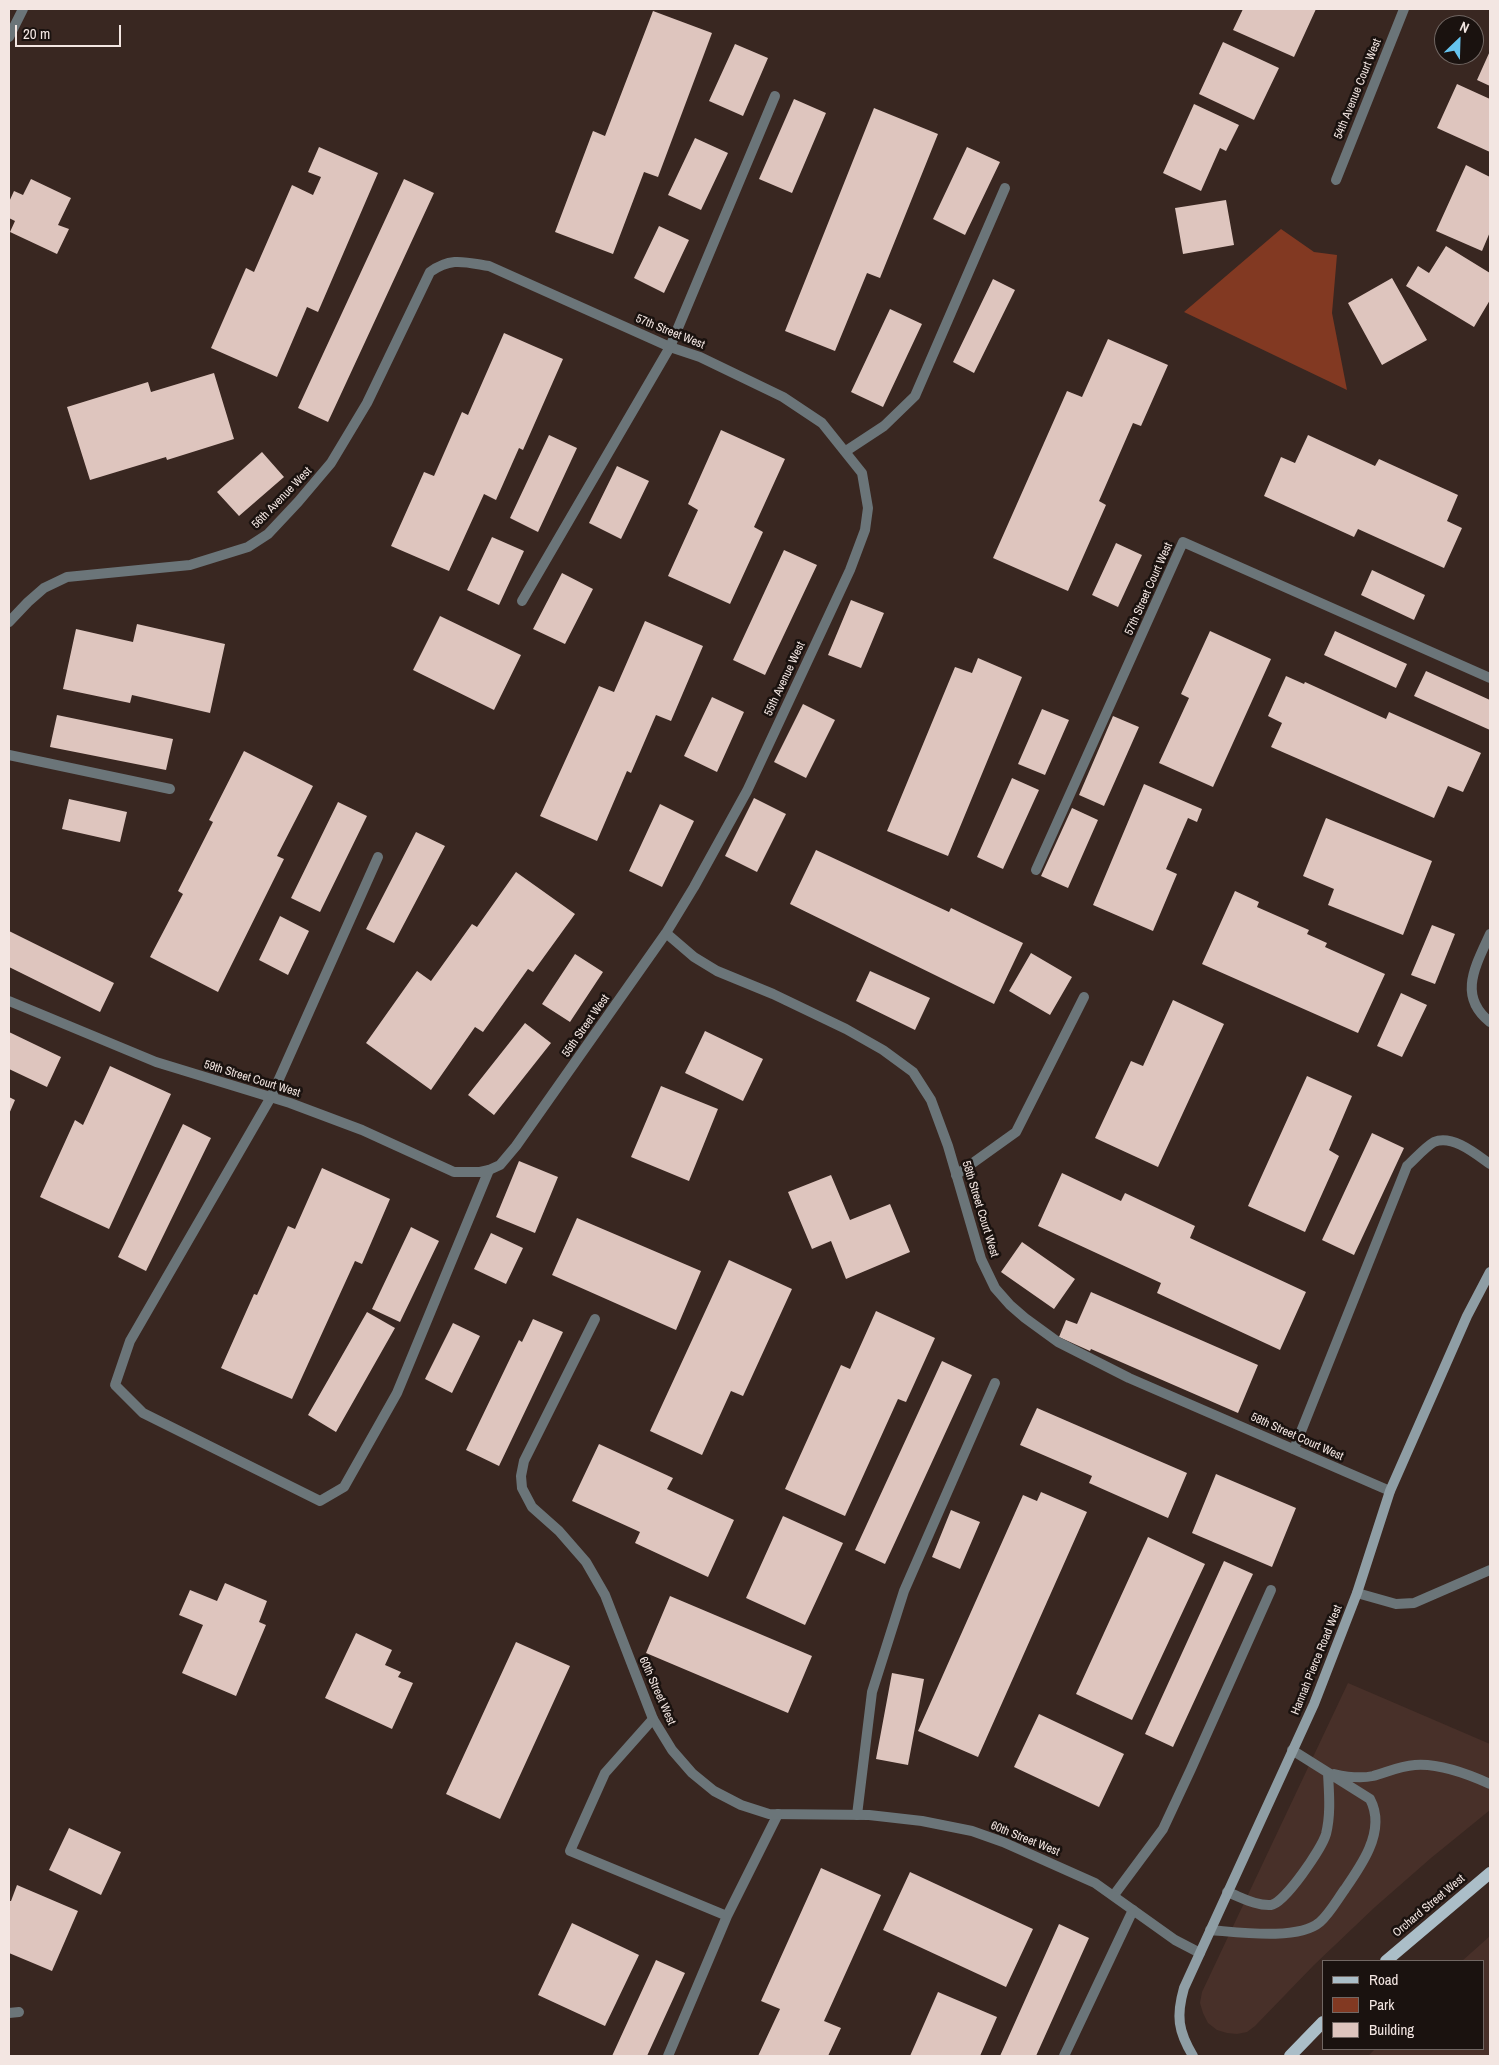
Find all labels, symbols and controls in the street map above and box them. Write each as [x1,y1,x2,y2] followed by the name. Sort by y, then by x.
[18,15,124,47] scale bar
[1434,15,1484,65] north arrow
[1457,17,1472,37] text: N
[23,23,50,44] text: 20 m
[1331,37,1385,141] street label: 54th Avenue Court West
[633,312,707,352] street label: 57th Street West
[249,464,315,532] street label: 56th Avenue West
[1122,540,1176,638] street label: 57th Street Court West
[762,640,808,718] street label: 55th Avenue West
[559,992,613,1060] street label: 55th Street West
[202,1058,302,1100] street label: 59th Street Court West
[959,1159,1001,1259] street label: 58th Street Court West
[1248,1410,1346,1464] street label: 58th Street Court West
[1288,1603,1346,1717] street label: Hannah Pierce Road West
[636,1655,678,1727] street label: 60th Street West
[988,1819,1062,1859] street label: 60th Street West
[1390,1872,1468,1940] street label: Orchard Street West
[1322,1960,1484,2050] legend
[1369,1969,1398,1990] text: Road
[1369,1994,1394,2015] text: Park
[1369,2019,1414,2040] text: Building

